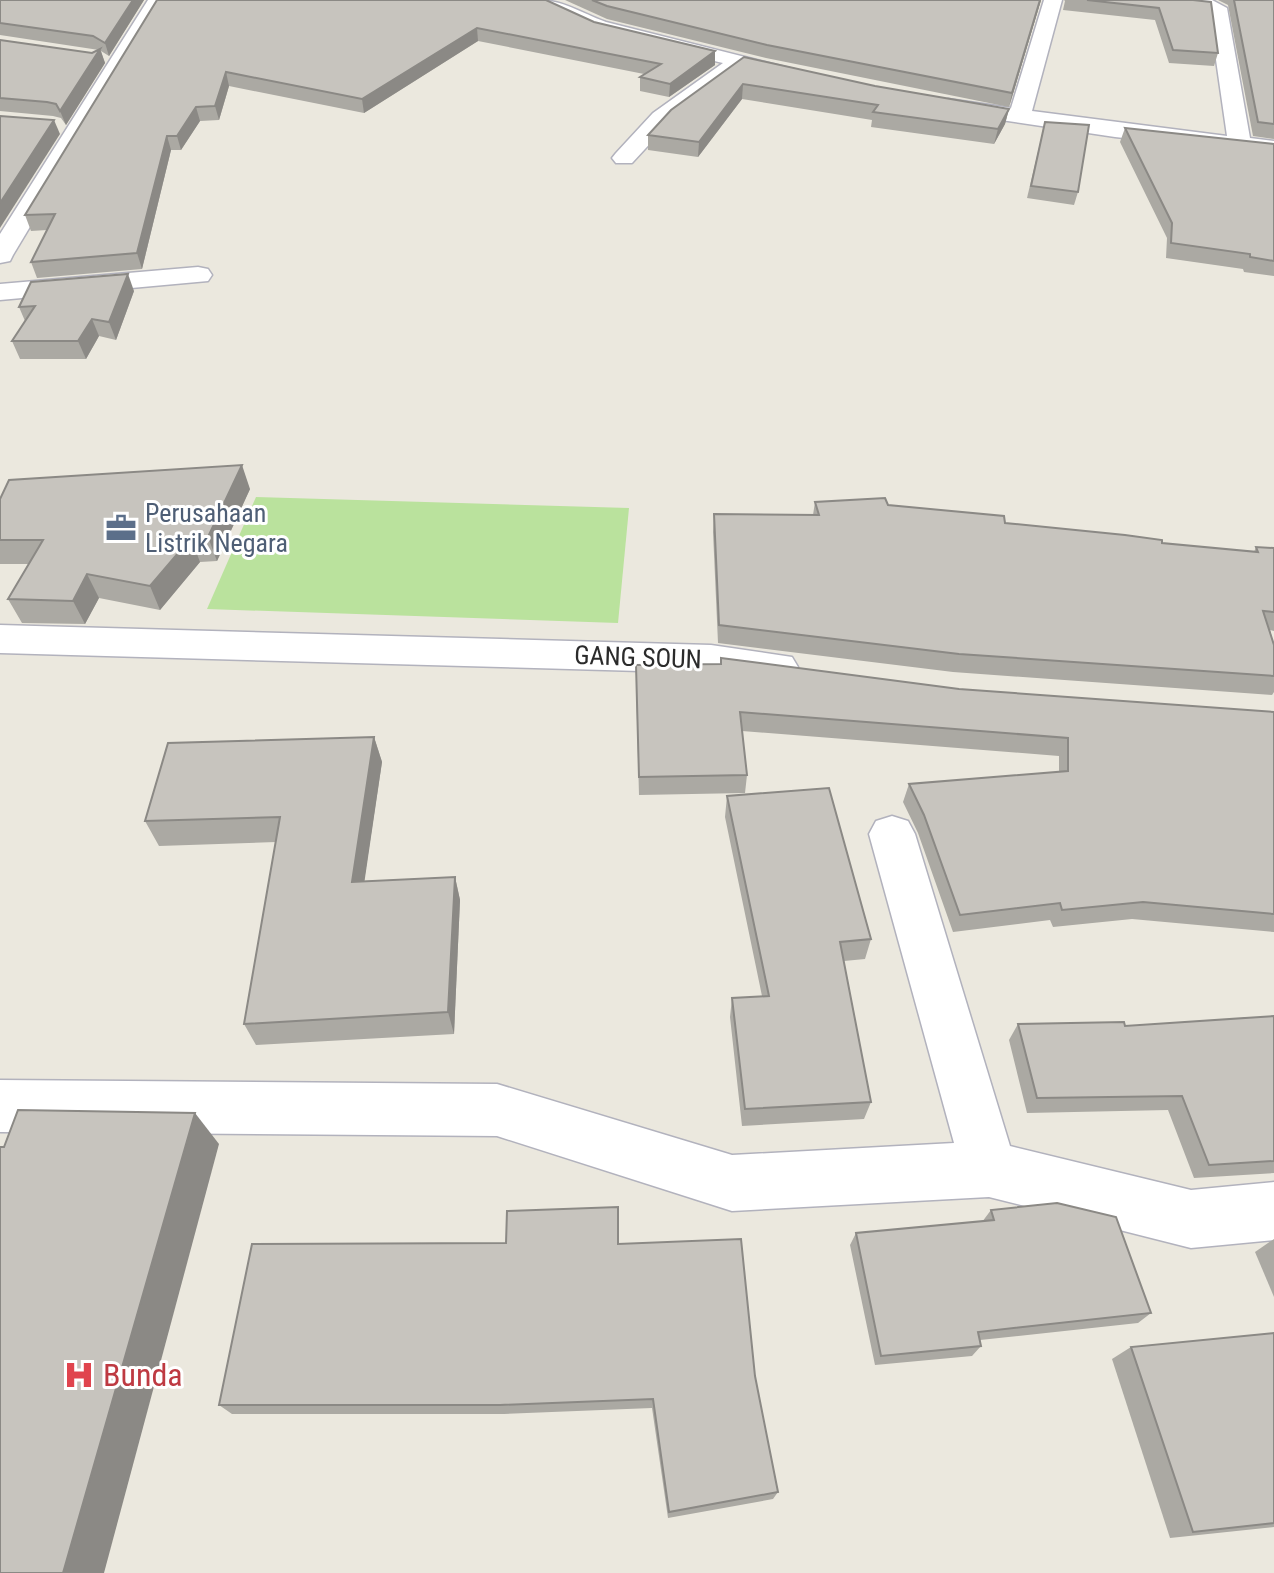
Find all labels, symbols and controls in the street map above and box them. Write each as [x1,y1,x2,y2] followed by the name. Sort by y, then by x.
[145,498,288,558] place label: Perusahaan Listrik Negara
[104,511,138,545] office icon: Perusahaan Listrik Negara
[574,640,702,674] street label: GANG SOUN
[103,1356,183,1394] place label: Bunda
[62,1358,96,1392] hospital icon: Bunda

